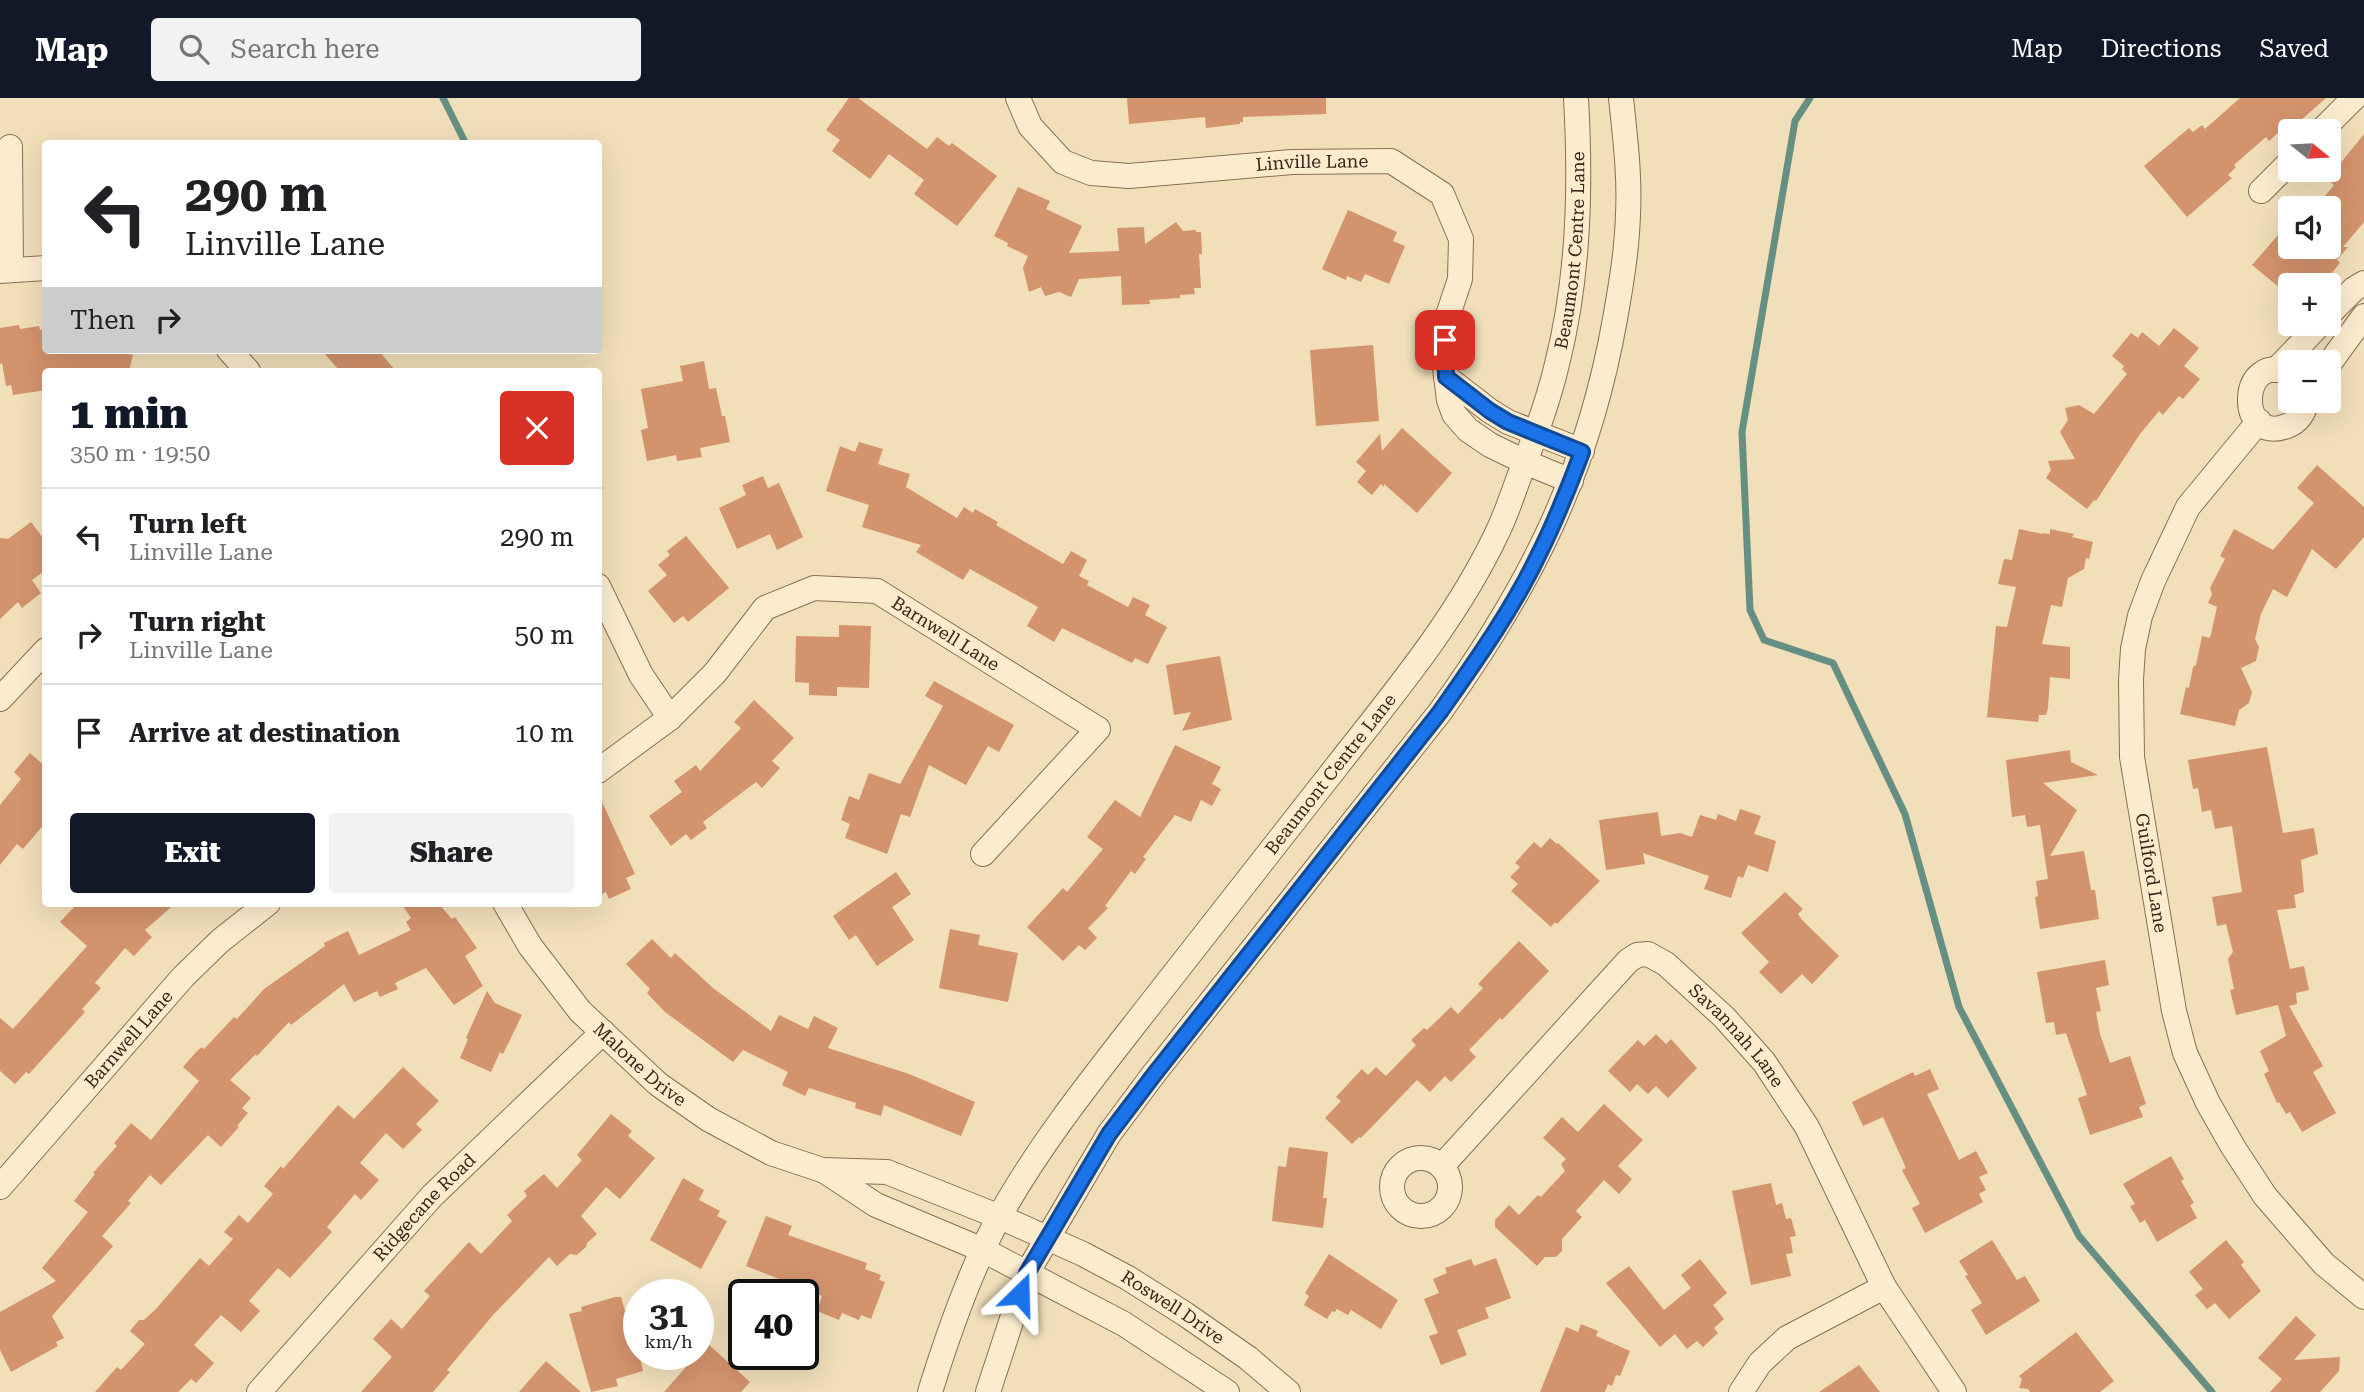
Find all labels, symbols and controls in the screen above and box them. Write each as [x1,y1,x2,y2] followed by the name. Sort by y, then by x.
[151,18,641,81] search box
[35,30,109,69] text: Map
[175,30,213,68] icon: search
[231,34,380,64] text: Search here
[2011,35,2063,63] text: Map
[2101,35,2221,63] text: Directions
[2259,35,2329,63] text: Saved
[2278,119,2342,182] north arrow
[2278,119,2341,413] map controls
[1255,150,1368,175] street label: Linville Lane
[1550,151,1588,351] street label: Beaumont Centre Lane
[185,166,327,223] text: 290 m
[70,168,161,259] icon: left
[2278,196,2341,259] button: sound
[185,225,385,263] text: Linville Lane
[2278,273,2341,336] button: +
[149,301,187,339] icon: right
[70,305,135,335] text: Then
[1415,310,1475,370] pin
[1426,321,1464,359] icon: arrive
[2278,350,2341,413] button: −
[70,389,188,438] text: 1 min
[500,391,574,465] button: close
[70,440,210,467] text: 350 m · 19:50
[129,509,247,539] text: Turn left
[70,518,108,556] icon: left
[500,522,574,552] text: 290 m
[129,539,273,566] text: Linville Lane
[888,592,1004,675] street label: Barnwell Lane
[129,607,265,637] text: Turn right
[70,616,108,654] icon: right
[515,620,574,650] text: 50 m
[129,637,273,664] text: Linville Lane
[1260,689,1400,858] street label: Beaumont Centre Lane
[70,714,108,752] icon: arrive
[129,718,400,748] text: Arrive at destination
[515,718,574,748] text: 10 m
[2131,811,2172,934] street label: Guilford Lane
[70,813,315,893] button: Exit
[329,813,574,893] button: Share
[1685,979,1789,1091] street label: Savannah Lane
[80,986,177,1092] street label: Barnwell Lane
[589,1018,690,1110] street label: Malone Drive
[369,1149,480,1265] street label: Ridgecane Road
[983,1257,1057,1331] position arrow
[1118,1266,1229,1348] street label: Roswell Drive
[728,1279,819,1370] speed limit sign: 40
[649,1295,688,1336] text: 31
[644,1331,693,1352] text: km/h

